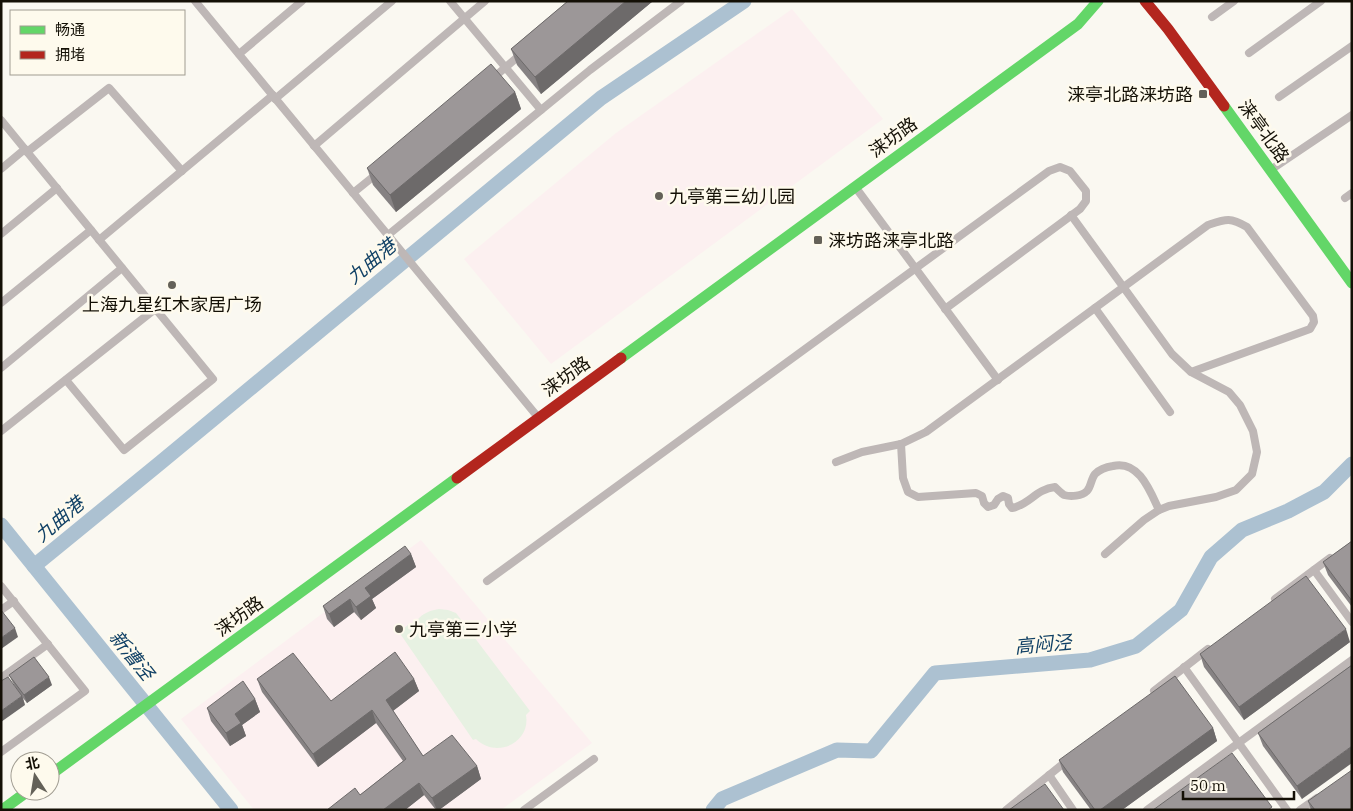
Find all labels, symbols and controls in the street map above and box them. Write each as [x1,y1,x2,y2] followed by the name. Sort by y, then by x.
[10,10,185,75] legend
[55,20,85,39] text: 畅通
[55,45,85,64] text: 拥堵
[1067,83,1193,106] place label: 涞亭北路涞坊路
[1197,88,1209,100] marker: 涞亭北路涞坊路
[1234,95,1294,167] street label: 涞亭北路
[864,112,922,162] street label: 涞坊路
[669,185,795,208] place label: 九亭第三幼儿园
[653,190,665,202] marker: 九亭第三幼儿园
[828,229,954,252] place label: 涞坊路涞亭北路
[341,232,403,289] water label: 九曲港
[812,234,824,246] marker: 涞坊路涞亭北路
[166,279,178,291] marker: 上海九星红木家居广场
[82,293,262,316] place label: 上海九星红木家居广场
[537,351,595,401] street label: 涞坊路
[29,490,91,547] water label: 九曲港
[210,591,268,641] street label: 涞坊路
[409,618,517,641] place label: 九亭第三小学
[393,623,405,635] marker: 九亭第三小学
[105,625,161,686] water label: 新漕泾
[1014,629,1074,658] water label: 高闷泾
[10,751,60,801] north arrow
[24,753,41,774] text: 北
[1183,768,1294,800] scale bar
[1190,776,1226,795] text: 50 m

